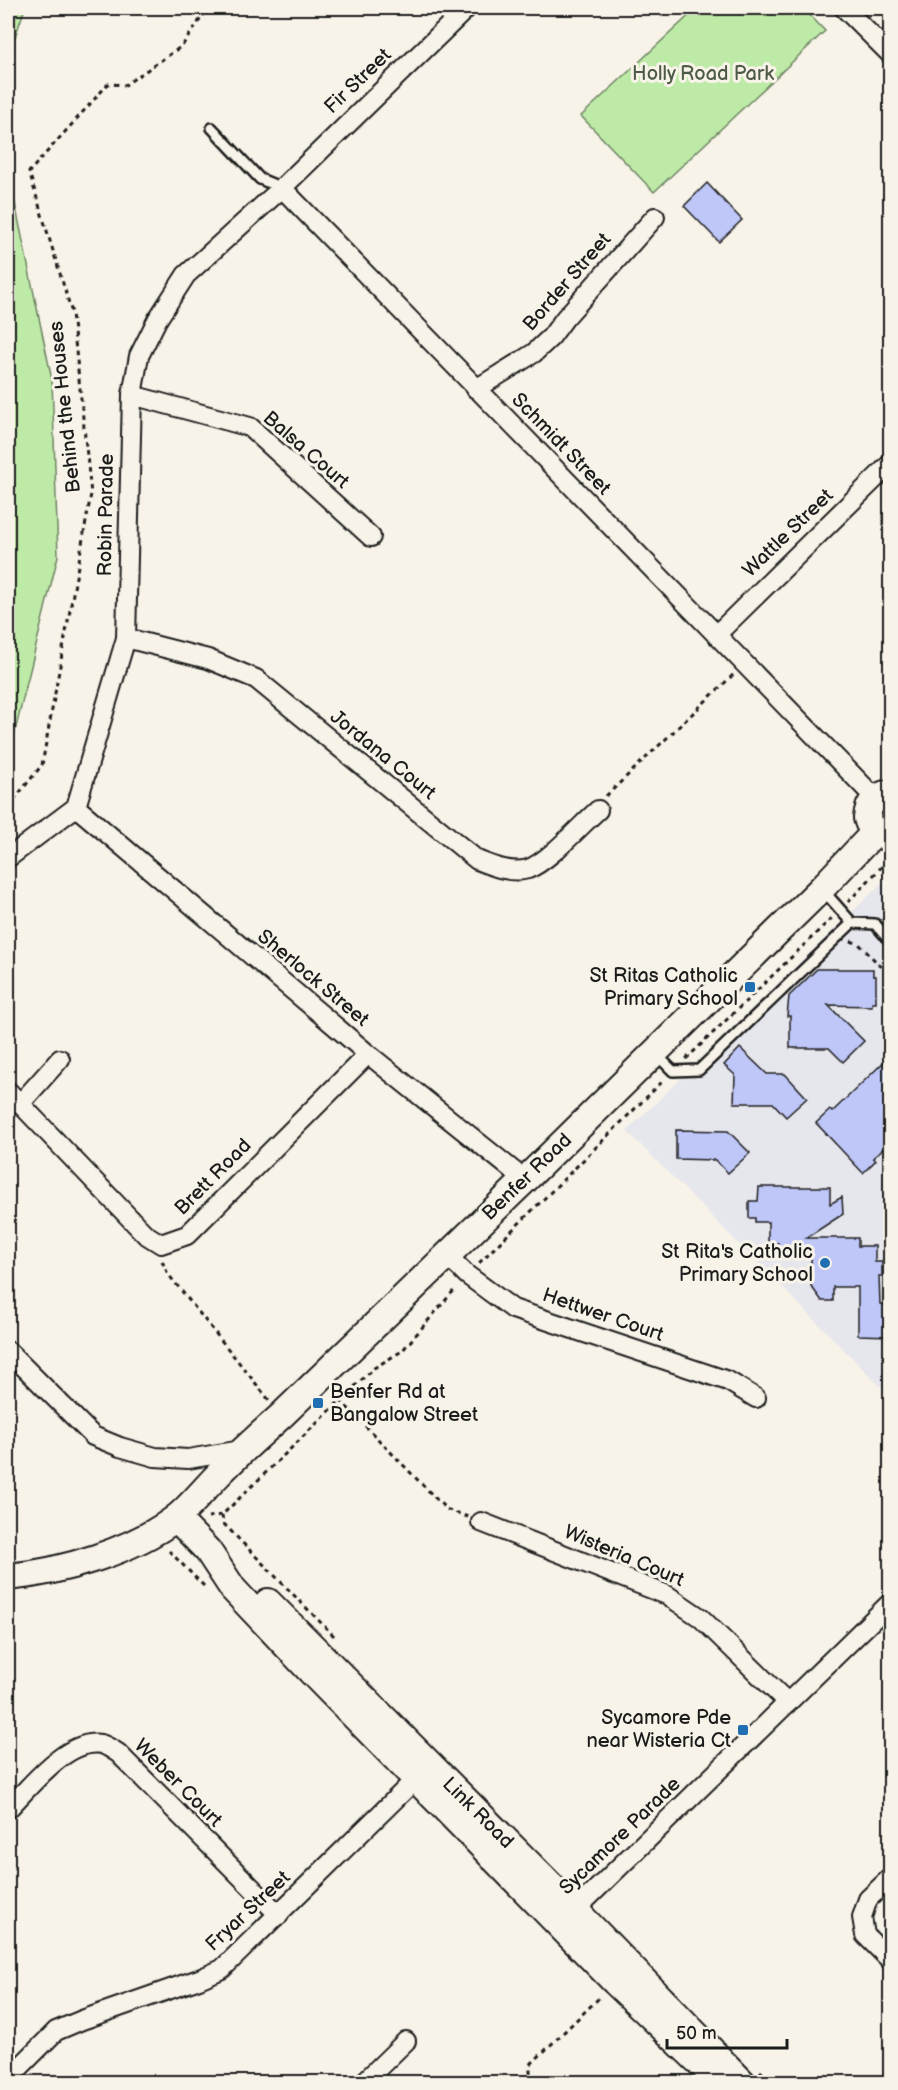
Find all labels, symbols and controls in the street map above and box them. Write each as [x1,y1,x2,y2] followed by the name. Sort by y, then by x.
[320,43,396,119] street label: Fir Street
[632,62,774,86] park label: Holly Road Park
[518,228,616,336] street label: Border Street
[44,320,86,494] street label: Behind the Houses
[506,388,616,500] street label: Schmidt Street
[258,406,354,494] street label: Balsa Court
[93,453,119,577] street label: Robin Parade
[738,484,838,582] street label: Wattle Street
[325,705,441,805] street label: Jordana Court
[252,924,374,1032] street label: Sherlock Street
[589,964,738,1011] place label: St Ritas Catholic Primary School
[743,980,757,994] marker: St Ritas Catholic Primary School
[477,1128,577,1226] street label: Benfer Road
[170,1134,256,1220] street label: Brett Road
[661,1240,813,1287] place label: St Rita's Catholic Primary School
[818,1256,832,1270] marker: St Rita's Catholic Primary School
[539,1283,667,1347] street label: Hettwer Court
[330,1380,478,1427] place label: Benfer Rd at Bangalow Street
[311,1396,325,1410] marker: Benfer Rd at Bangalow Street
[560,1520,688,1592] street label: Wisteria Court
[586,1706,731,1753] place label: Sycamore Pde near Wisteria Ct
[736,1723,750,1737] marker: Sycamore Pde near Wisteria Ct
[129,1734,227,1832] street label: Weber Court
[437,1772,519,1854] street label: Link Road
[554,1772,686,1900] street label: Sycamore Parade
[201,1866,295,1956] street label: Fryar Street
[667,2012,787,2050] scale bar
[676,2023,717,2044] text: 50 m

